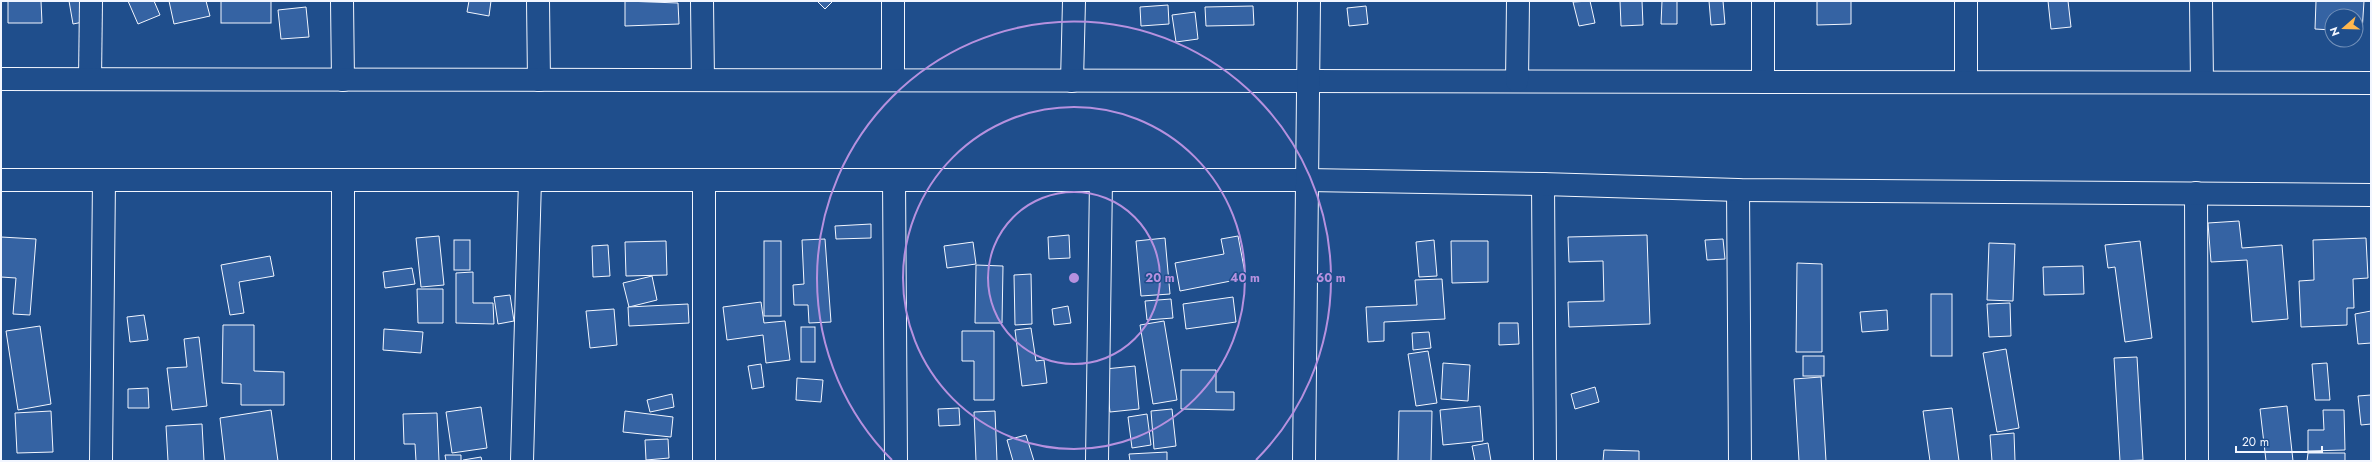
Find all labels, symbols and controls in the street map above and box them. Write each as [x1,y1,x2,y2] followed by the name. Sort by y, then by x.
[2324,8,2364,48] north arrow
[2326,25,2344,38] text: N
[1145,269,1175,287] text: 20 m
[1230,269,1260,287] text: 40 m
[1316,269,1346,287] text: 60 m
[1067,271,1081,285] centre of rings
[2236,428,2322,454] scale bar
[2242,433,2269,451] text: 20 m

